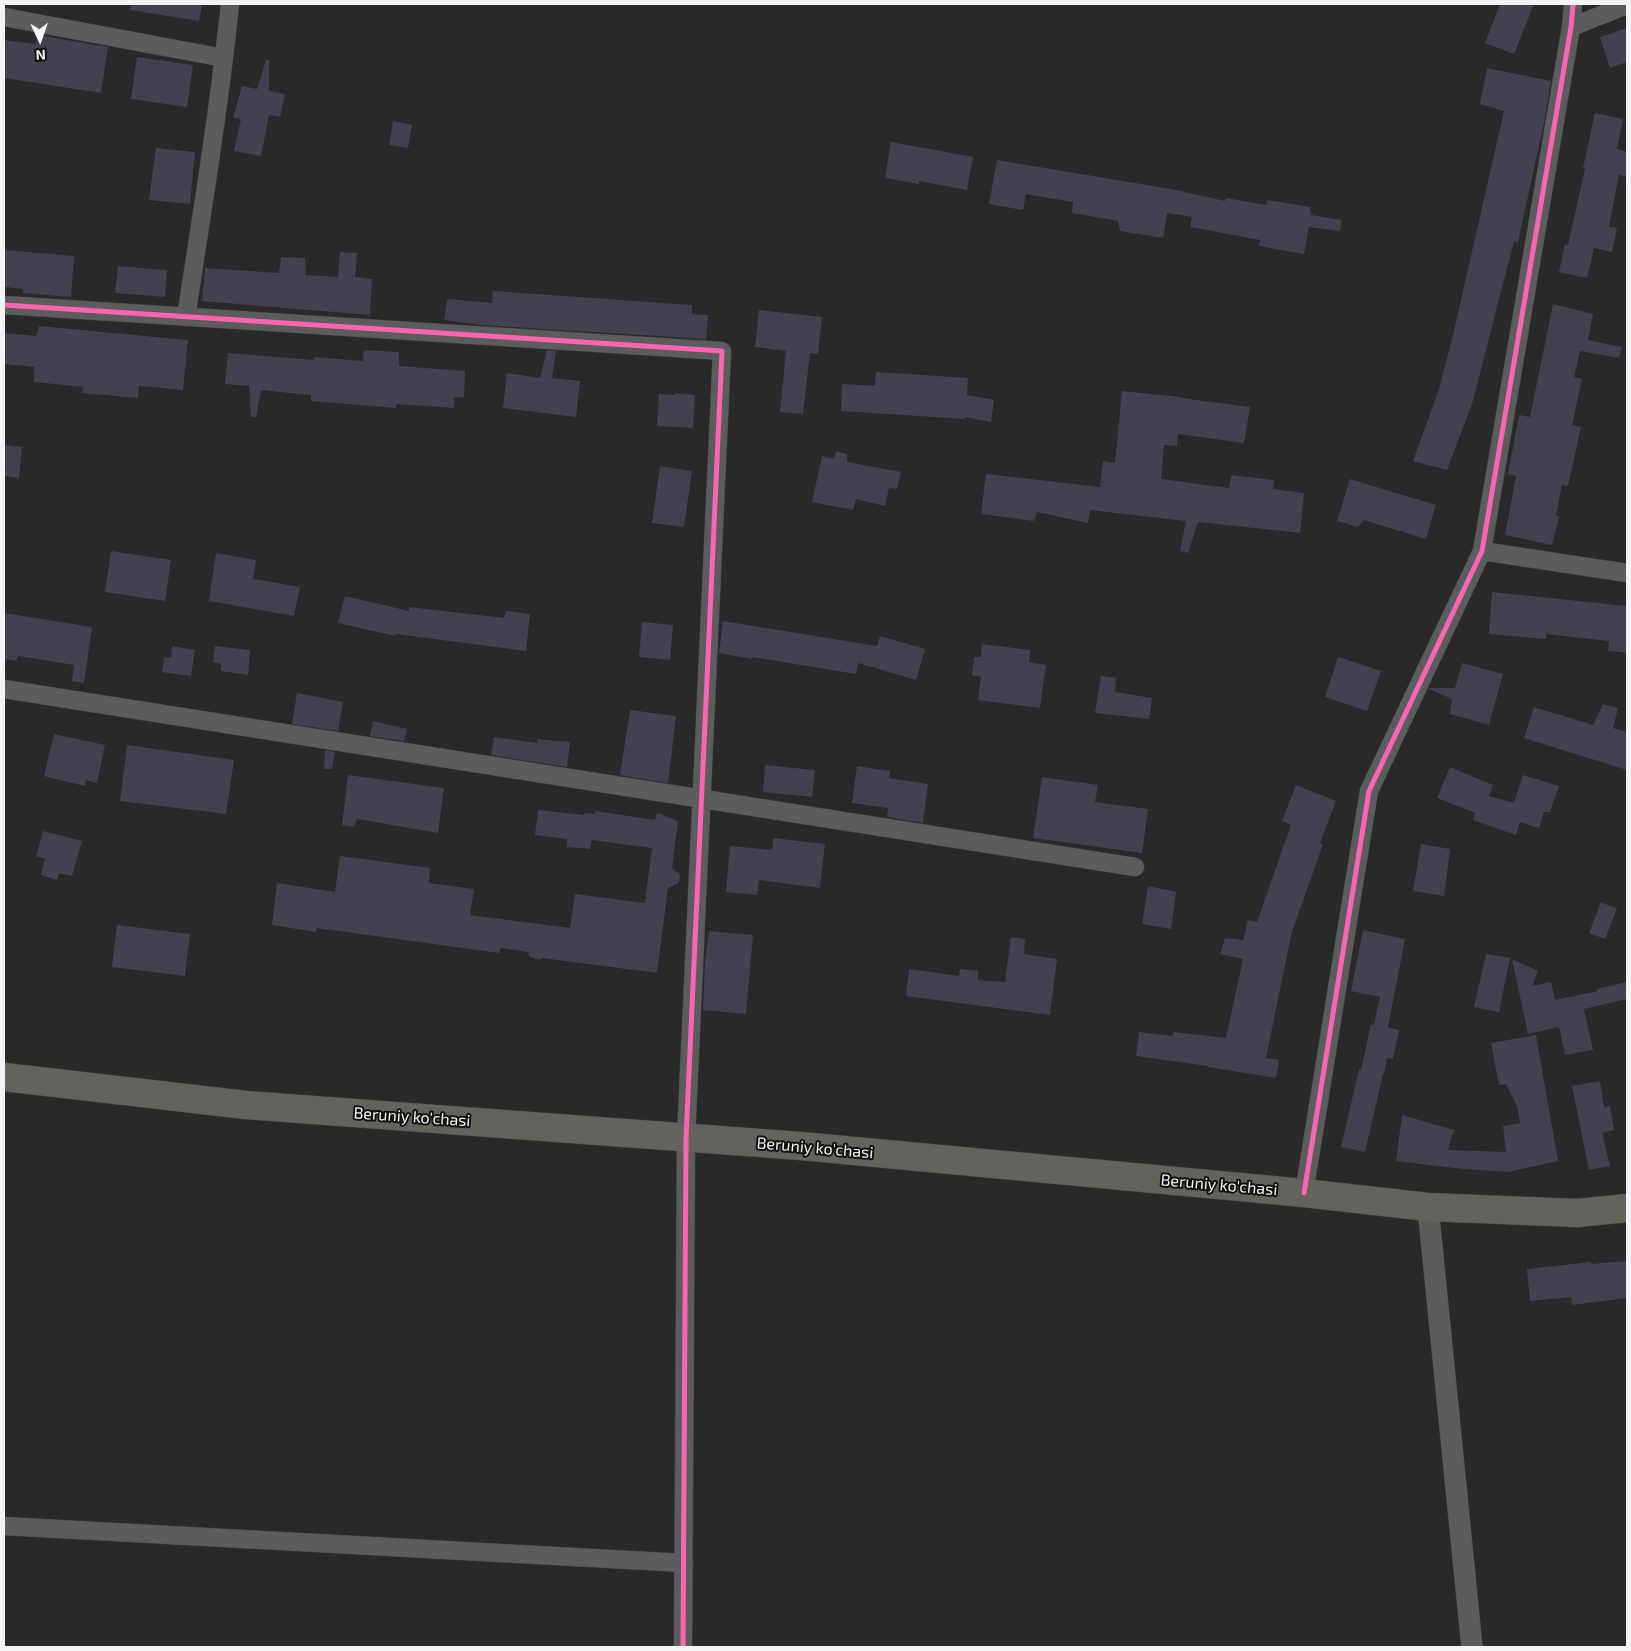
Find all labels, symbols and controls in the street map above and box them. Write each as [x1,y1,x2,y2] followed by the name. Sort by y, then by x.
[15,15,65,65] north arrow
[35,47,46,64] text: N
[353,1103,471,1131] street label: Beruniy ko'chasi
[756,1133,874,1163] street label: Beruniy ko'chasi
[1160,1170,1278,1200] street label: Beruniy ko'chasi

